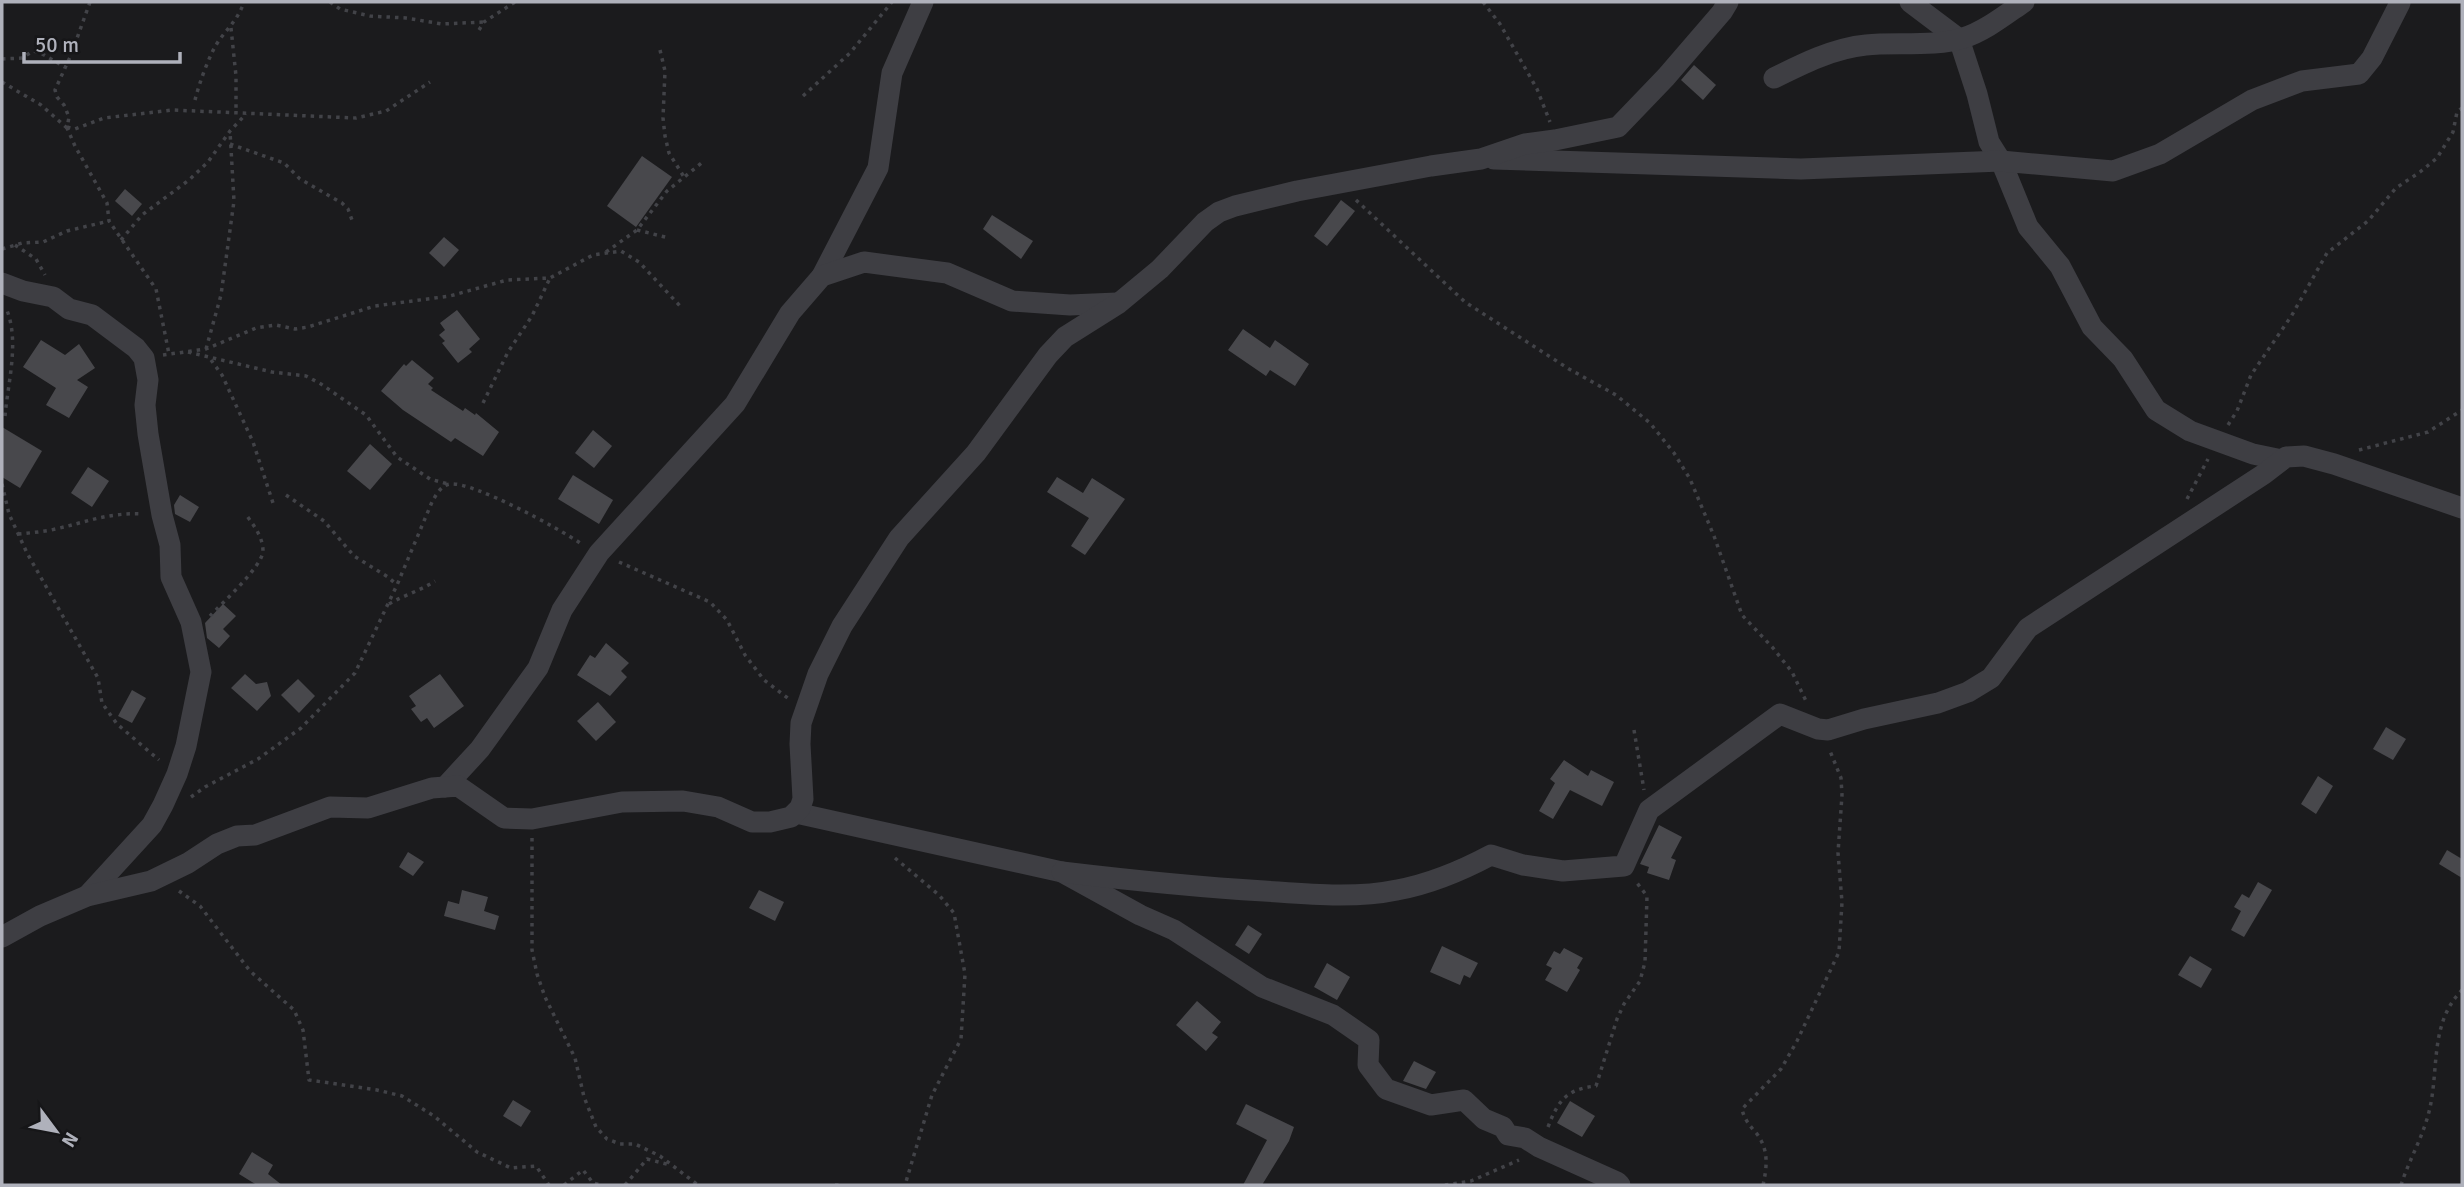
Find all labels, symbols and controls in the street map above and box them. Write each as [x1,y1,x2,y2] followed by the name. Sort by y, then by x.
[24,21,180,65] scale bar
[35,32,79,58] text: 50 m
[21,1096,91,1166] north arrow
[56,1128,83,1151] text: N

